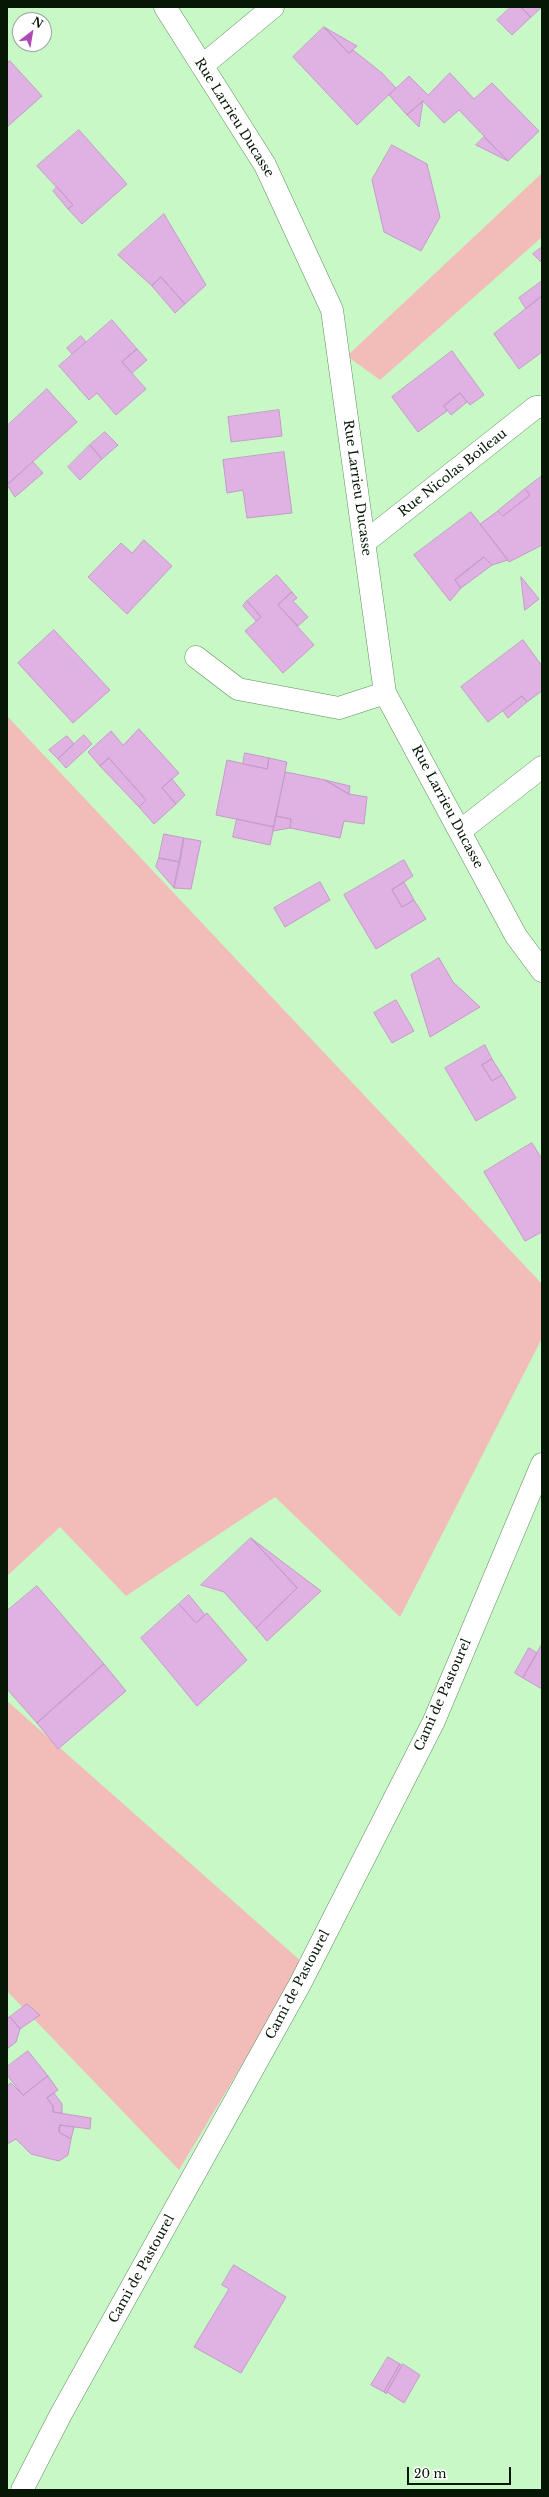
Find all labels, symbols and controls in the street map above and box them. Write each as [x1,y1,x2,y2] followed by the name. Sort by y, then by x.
[12,12,52,52] north arrow
[30,14,46,31] text: N
[191,56,277,180] street label: Rue Larrieu Ducasse
[340,419,374,557] street label: Rue Larrieu Ducasse
[396,426,510,520] street label: Rue Nicolas Boileau
[408,743,486,871] street label: Rue Larrieu Ducasse
[411,1636,475,1754] street label: Cami de Pastourel
[263,1928,333,2042] street label: Cami de Pastourel
[106,2212,178,2326] street label: Cami de Pastourel
[409,2459,513,2485] scale bar
[414,2466,446,2481] text: 20 m

